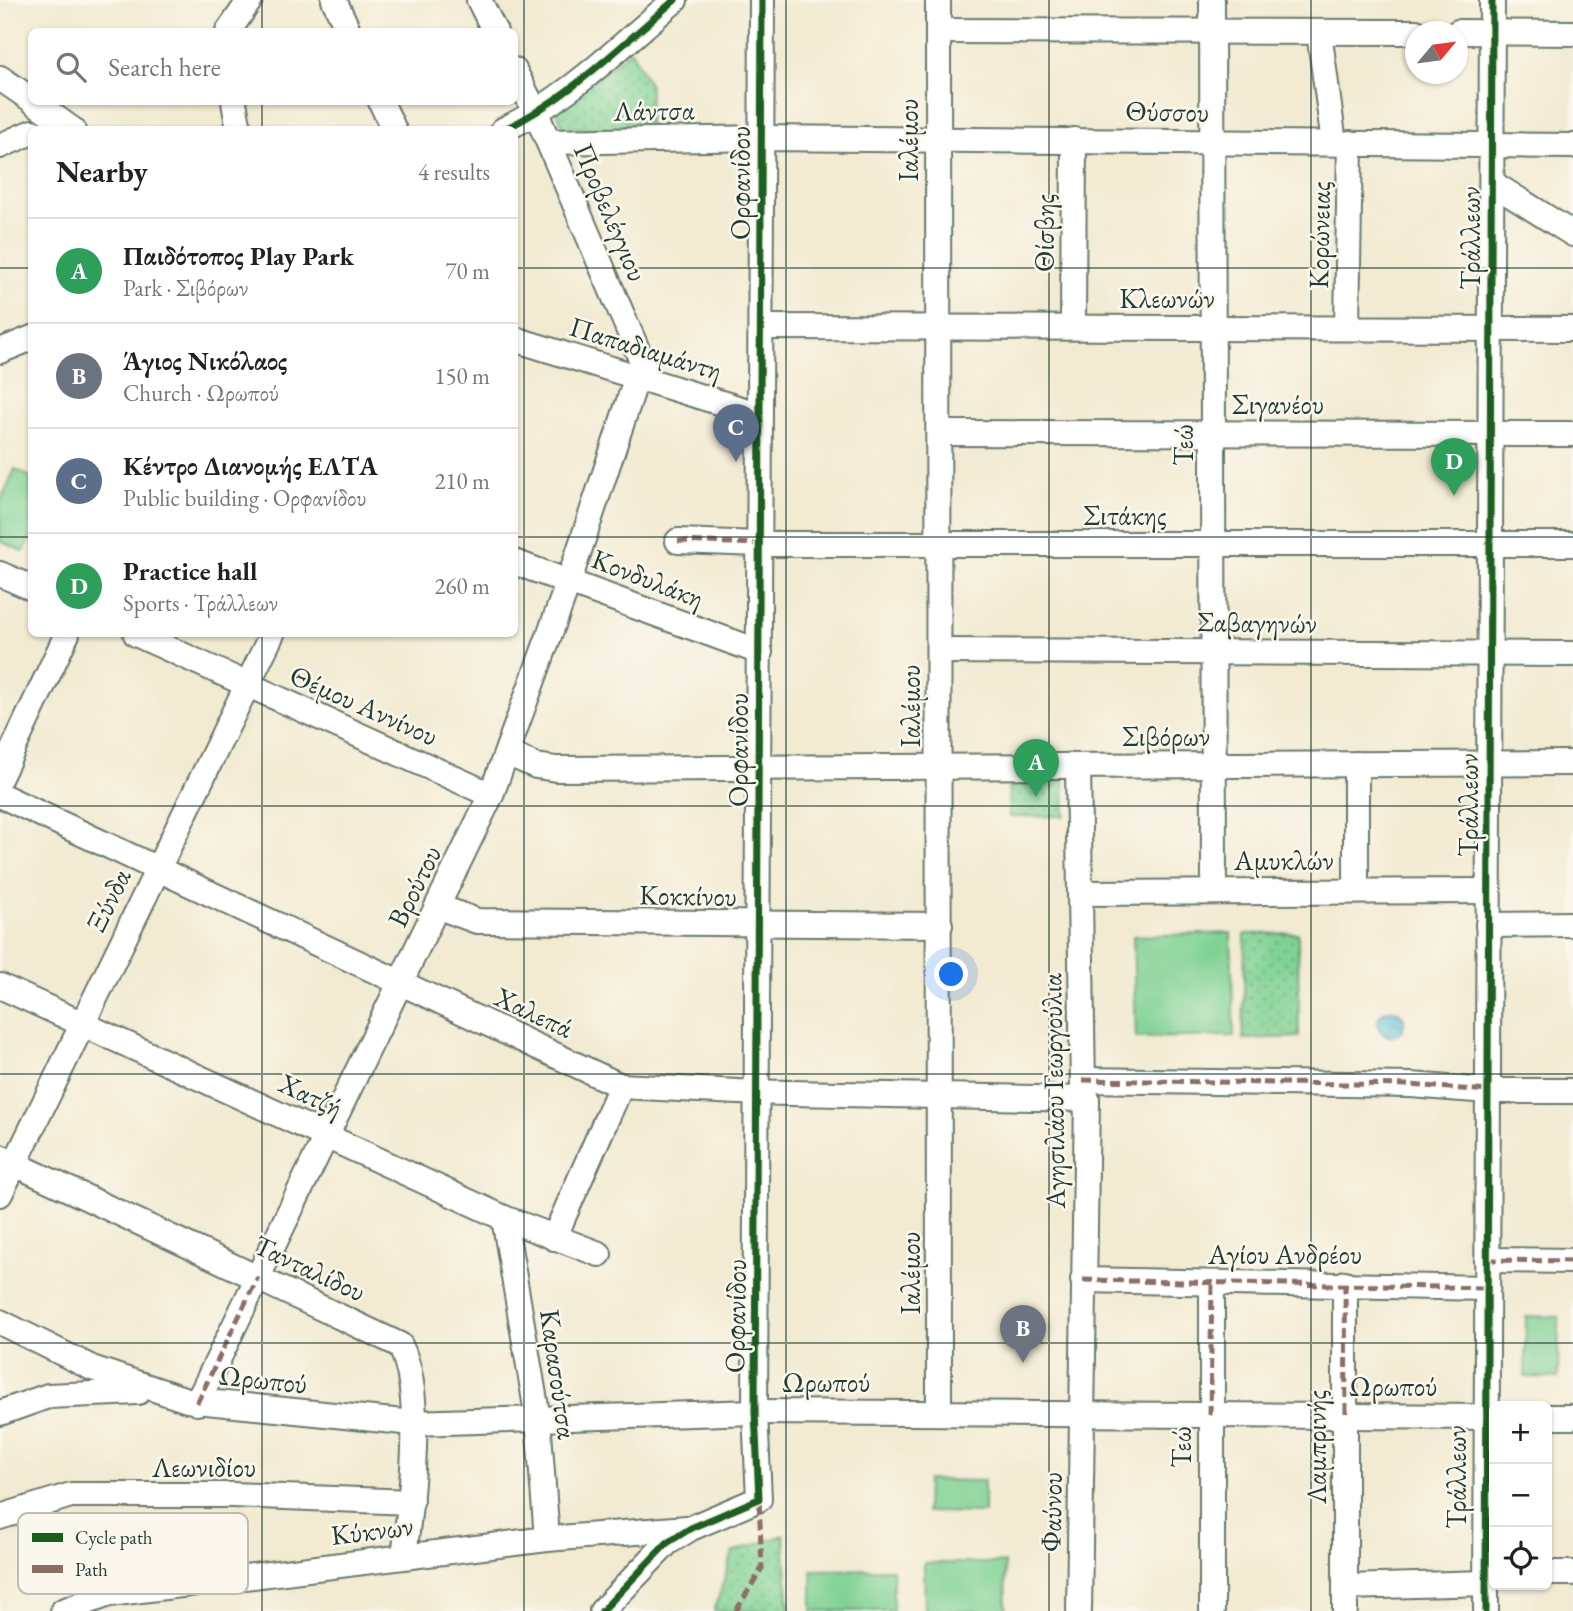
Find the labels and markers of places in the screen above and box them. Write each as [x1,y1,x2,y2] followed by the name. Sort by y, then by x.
[713,404,759,462] pin: C
[1431,438,1477,496] pin: D
[1013,739,1059,797] pin: A
[1000,1305,1046,1363] pin: B

